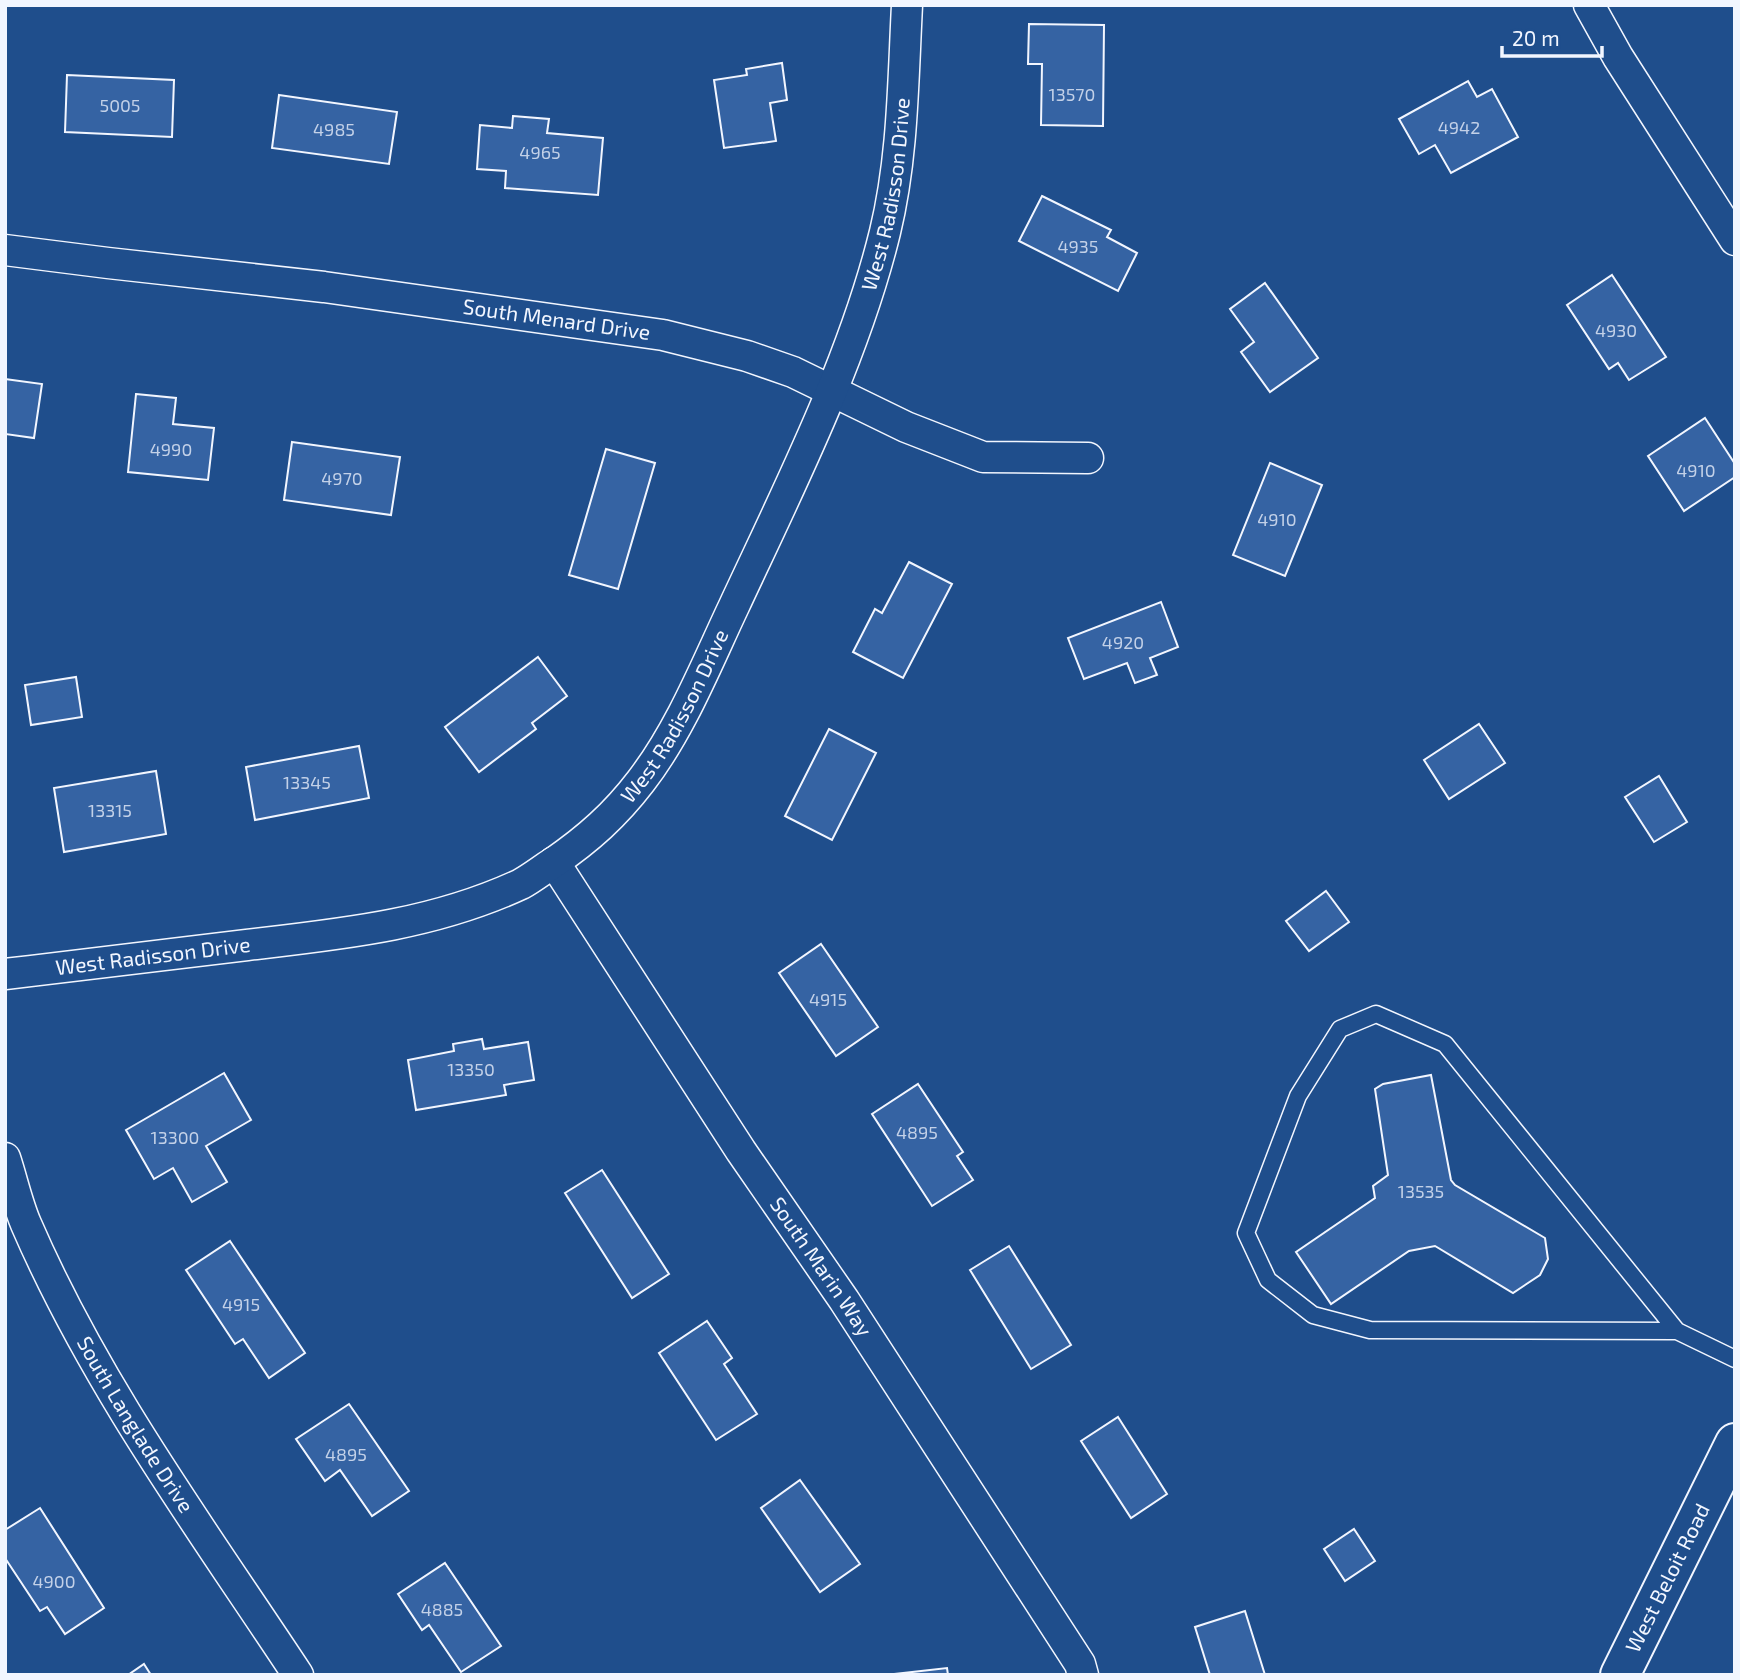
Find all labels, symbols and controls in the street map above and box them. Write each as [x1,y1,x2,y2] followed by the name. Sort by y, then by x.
[1502,14,1602,58] scale bar
[1512,25,1560,50] text: 20 m
[1049,83,1095,105] house number: 13570
[99,94,141,116] house number: 5005
[855,97,914,293] street label: West Radisson Drive
[1438,116,1480,138] house number: 4942
[313,118,355,140] house number: 4985
[519,141,561,163] house number: 4965
[1057,235,1099,257] house number: 4935
[461,293,652,344] street label: South Menard Drive
[1595,319,1637,341] house number: 4930
[150,438,192,460] house number: 4990
[1676,459,1716,481] house number: 4910
[321,467,363,489] house number: 4970
[1257,508,1297,530] house number: 4910
[615,625,732,807] street label: West Radisson Drive
[1102,631,1144,653] house number: 4920
[283,771,331,793] house number: 13345
[88,799,132,821] house number: 13315
[54,931,252,979] street label: West Radisson Drive
[809,988,847,1010] house number: 4915
[447,1058,495,1080] house number: 13350
[896,1121,938,1143] house number: 4895
[151,1126,199,1148] house number: 13300
[1398,1180,1444,1202] house number: 13535
[766,1192,878,1341] street label: South Marin Way
[222,1293,260,1315] house number: 4915
[73,1332,200,1517] street label: South Langlade Drive
[325,1443,367,1465] house number: 4895
[1619,1499,1714,1656] street label: West Beloit Road
[32,1570,76,1592] house number: 4900
[421,1598,463,1620] house number: 4885

